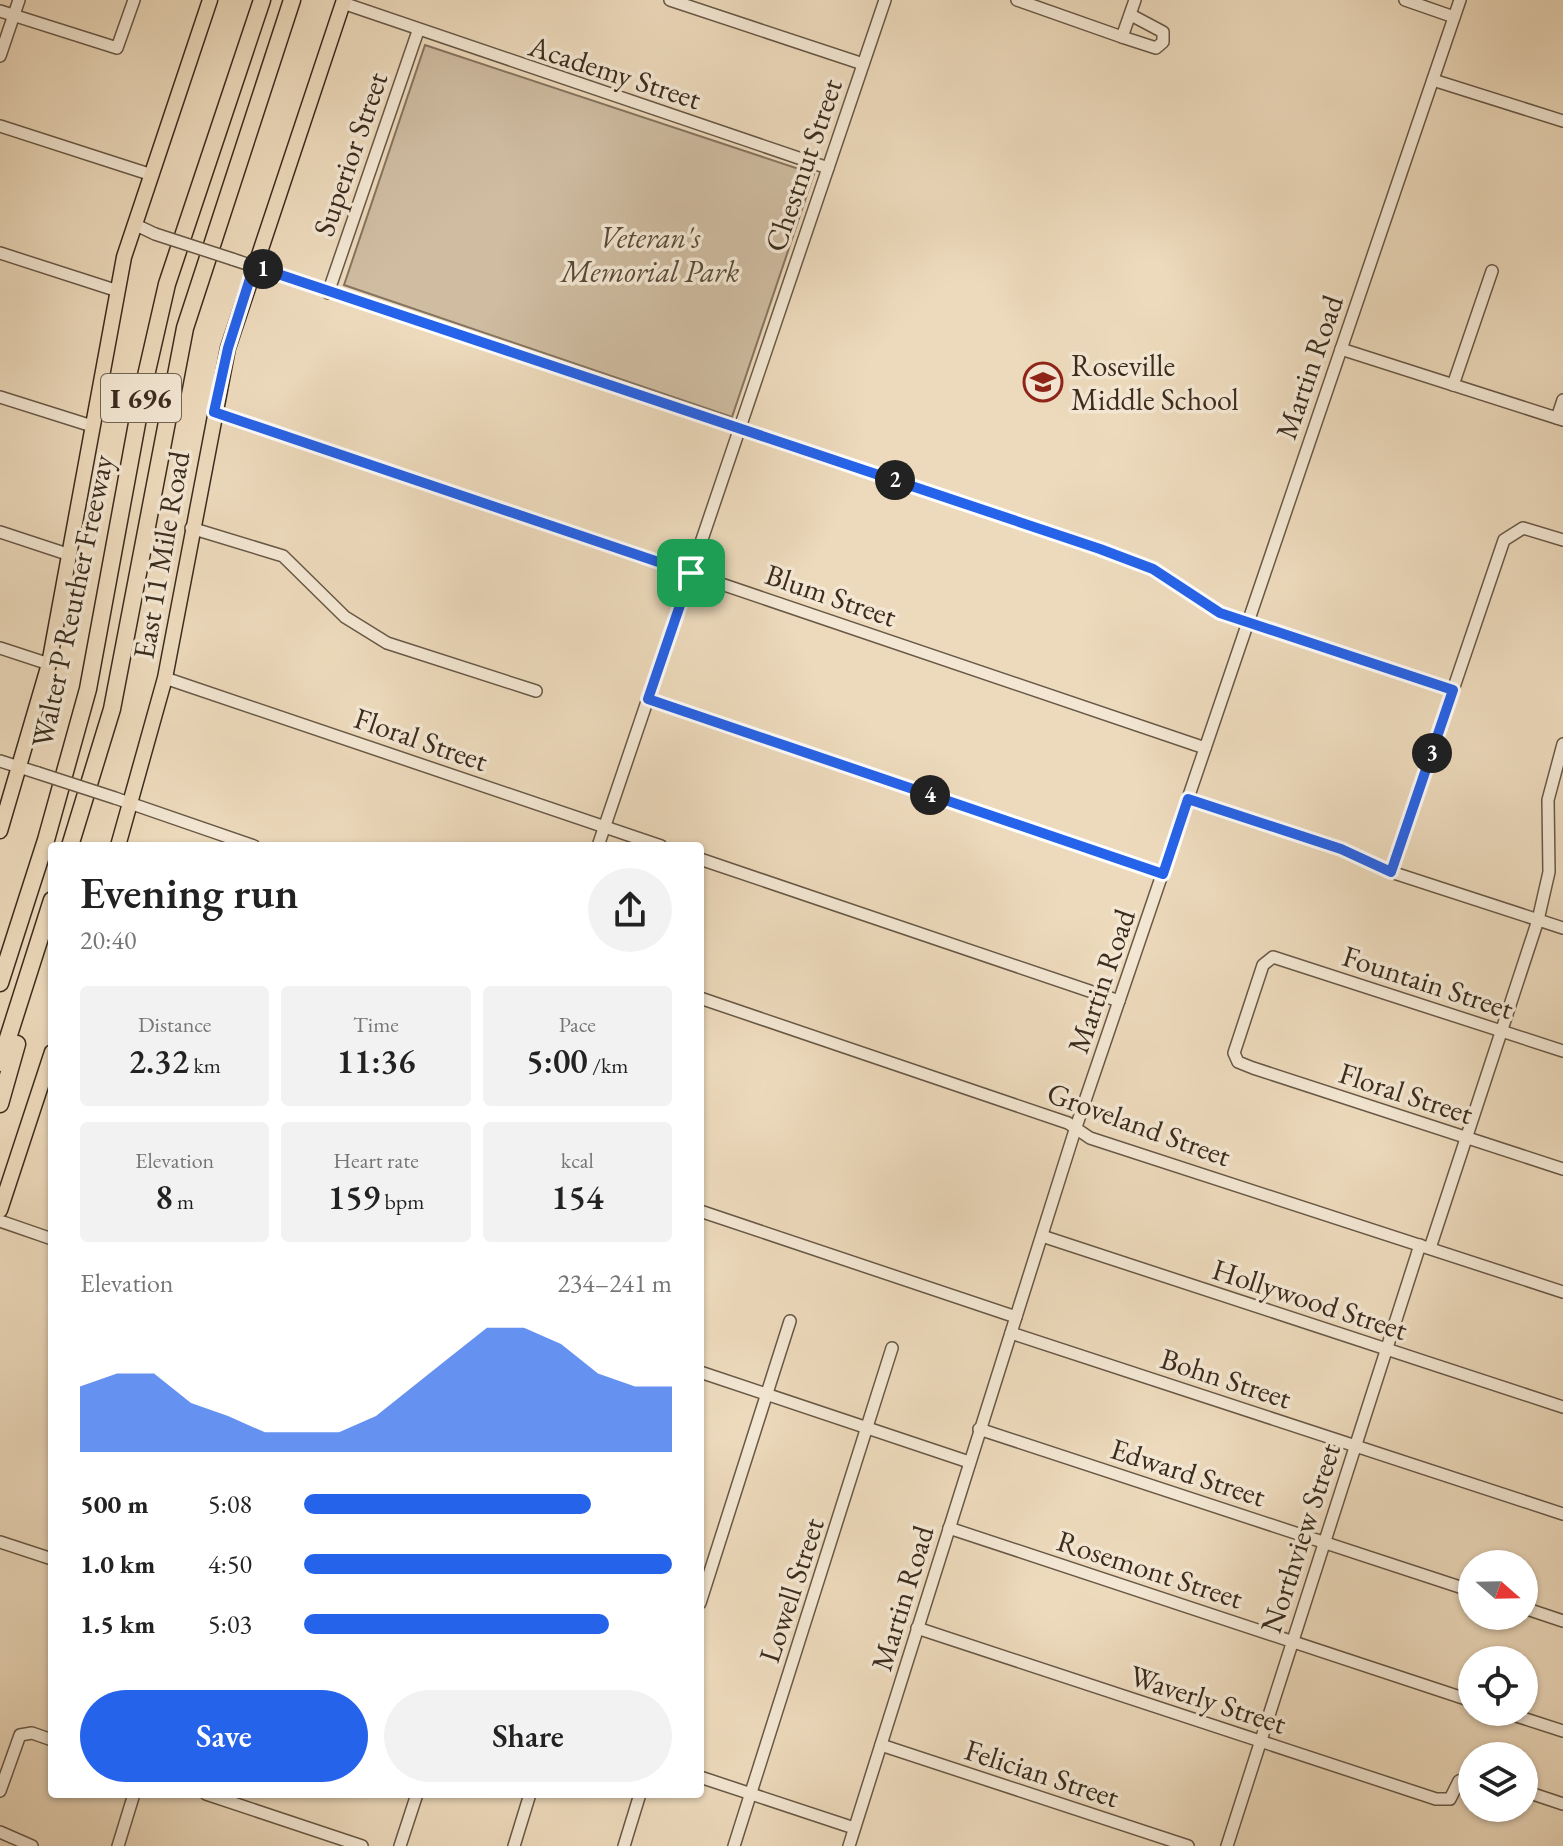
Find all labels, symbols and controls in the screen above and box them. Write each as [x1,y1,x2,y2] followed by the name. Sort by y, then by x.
[523,26,706,118] street label: Academy Street
[304,66,396,241] street label: Superior Street
[755,73,851,257] street label: Chestnut Street
[559,218,740,291] park label: Veteran's Memorial Park
[243,249,283,289] pin: 1
[257,254,269,283] text: 1
[1266,289,1352,444] street label: Martin Road
[1071,346,1239,419] place label: Roseville Middle School
[1022,361,1064,403] school or university icon: Roseville Middle School
[101,374,181,422] road number: I 696
[124,447,199,662] street label: East 11 Mile Road
[22,450,122,751] street label: Walter P Reuther Freeway
[875,460,915,500] pin: 2
[889,465,901,494] text: 2
[657,539,725,607] pin
[669,551,713,595] icon: arrive
[760,554,902,636] street label: Blum Street
[349,698,493,780] street label: Floral Street
[1412,733,1452,773] pin: 3
[1426,738,1438,767] text: 3
[910,775,950,815] pin: 4
[924,780,936,809] text: 4
[80,864,299,921] text: Evening run
[588,868,672,952] button: share
[1058,903,1144,1058] street label: Martin Road
[80,923,136,957] text: 20:40
[1338,936,1519,1028] street label: Fountain Street
[138,1010,211,1039] text: Distance
[353,1010,399,1039] text: Time
[559,1010,596,1039] text: Pace
[128,1039,189,1083] text: 2.32
[337,1039,415,1083] text: 11:36
[526,1039,588,1083] text: 5:00
[189,1051,221,1080] text: km
[588,1051,628,1080] text: /km
[1334,1053,1478,1133] street label: Floral Street
[1042,1073,1237,1175] street label: Groveland Street
[135,1146,214,1175] text: Elevation
[333,1146,419,1175] text: Heart rate
[561,1146,594,1175] text: kcal
[155,1175,173,1219] text: 8
[328,1175,380,1219] text: 159
[551,1175,603,1219] text: 154
[173,1187,194,1216] text: m
[380,1187,424,1216] text: bpm
[1208,1249,1413,1349] street label: Hollywood Street
[80,1266,174,1300] text: Elevation
[557,1266,672,1300] text: 234–241 m
[1156,1339,1297,1418] street label: Bohn Street
[1106,1429,1271,1516] street label: Edward Street
[1251,1438,1349,1638] street label: Northview Street
[80,1487,148,1521] text: 500 m
[208,1487,252,1521] text: 5:08
[749,1512,833,1667] street label: Lowell Street
[861,1520,943,1675] street label: Martin Road
[1052,1521,1248,1618] street label: Rosemont Street
[80,1547,155,1581] text: 1.0 km
[208,1547,252,1581] text: 4:50
[1458,1550,1538,1630] north arrow
[1458,1550,1538,1822] map controls
[80,1607,155,1641] text: 1.5 km
[208,1607,252,1641] text: 5:03
[1458,1646,1538,1726] button: locate
[1125,1655,1292,1743] street label: Waverly Street
[80,1690,368,1782] button: Save
[384,1690,672,1782] button: Share
[960,1730,1125,1816] street label: Felician Street
[1458,1742,1538,1822] button: layers

